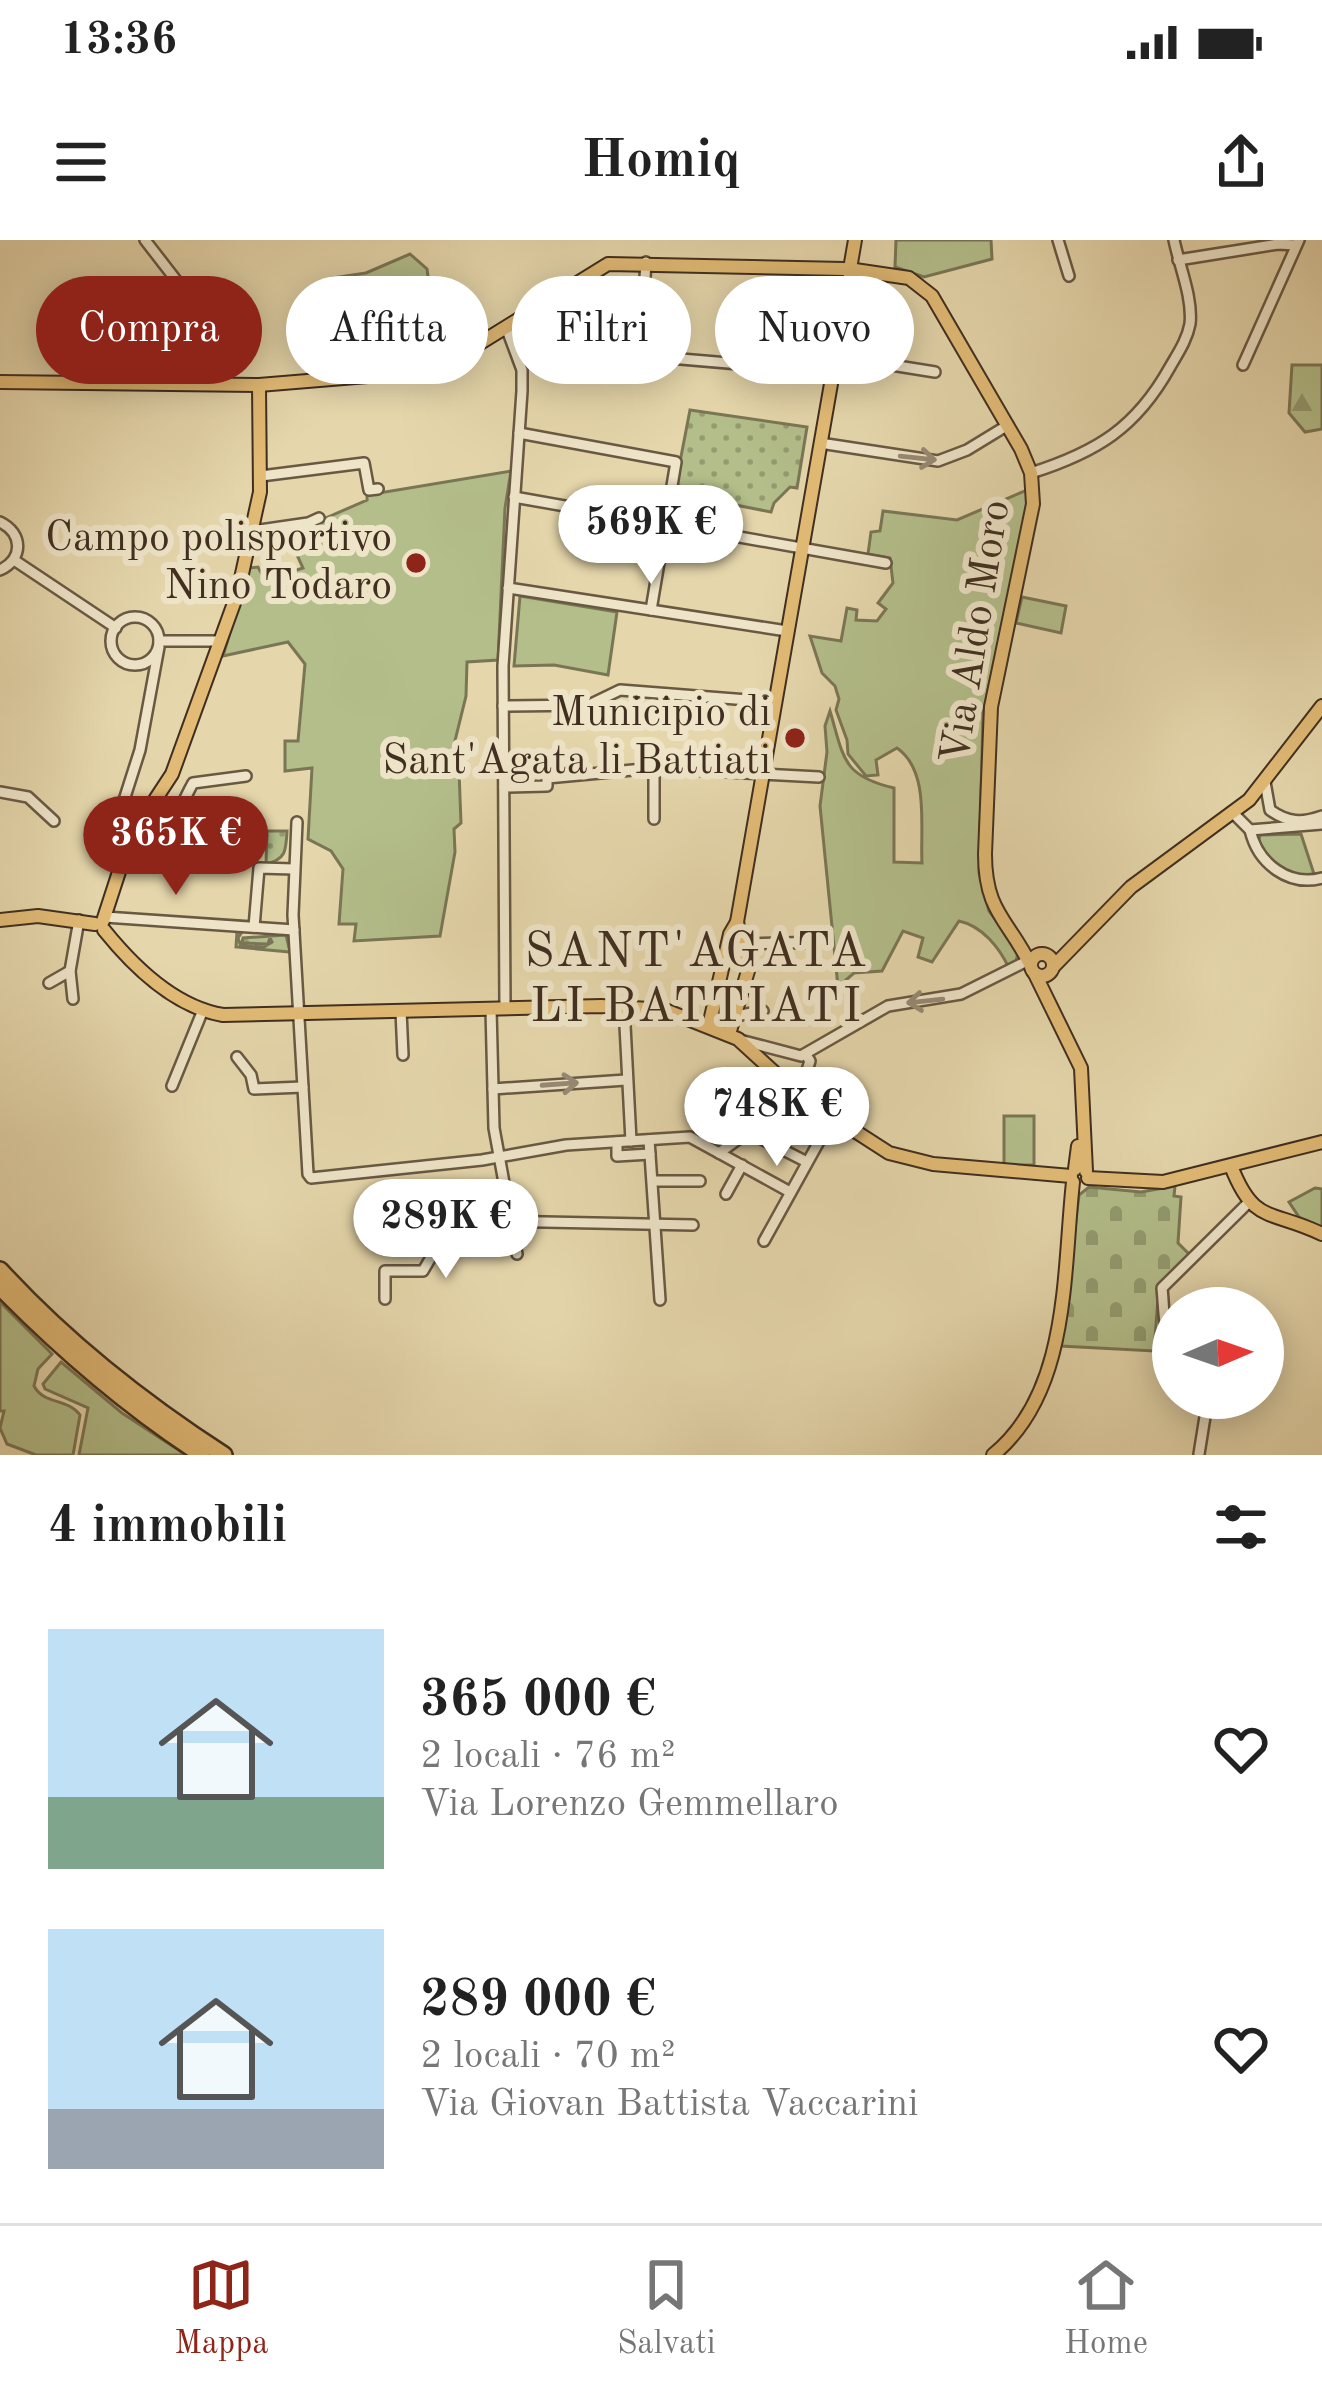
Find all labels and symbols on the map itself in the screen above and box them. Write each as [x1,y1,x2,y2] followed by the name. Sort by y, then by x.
[898,448,937,470] one-way arrow
[553,485,749,587] pin: 569K €
[935,497,1019,767] street label: Via Aldo Moro
[45,518,392,608] place label: Campo polisportivo Nino Todaro
[403,550,429,576] marker: Campo polisportivo Nino Todaro
[382,693,771,783] place label: Municipio di Sant'Agata li Battiati
[782,725,808,751] marker: Municipio di Sant'Agata li Battiati
[78,796,274,898] pin: 365K €
[525,929,869,1032] district label: SANT'AGATA LI BATTIATI
[907,990,946,1012] one-way arrow
[679,1067,875,1169] pin: 748K €
[540,1073,579,1096] one-way arrow
[348,1179,544,1281] pin: 289K €
[1152,1287,1284,1419] north arrow

